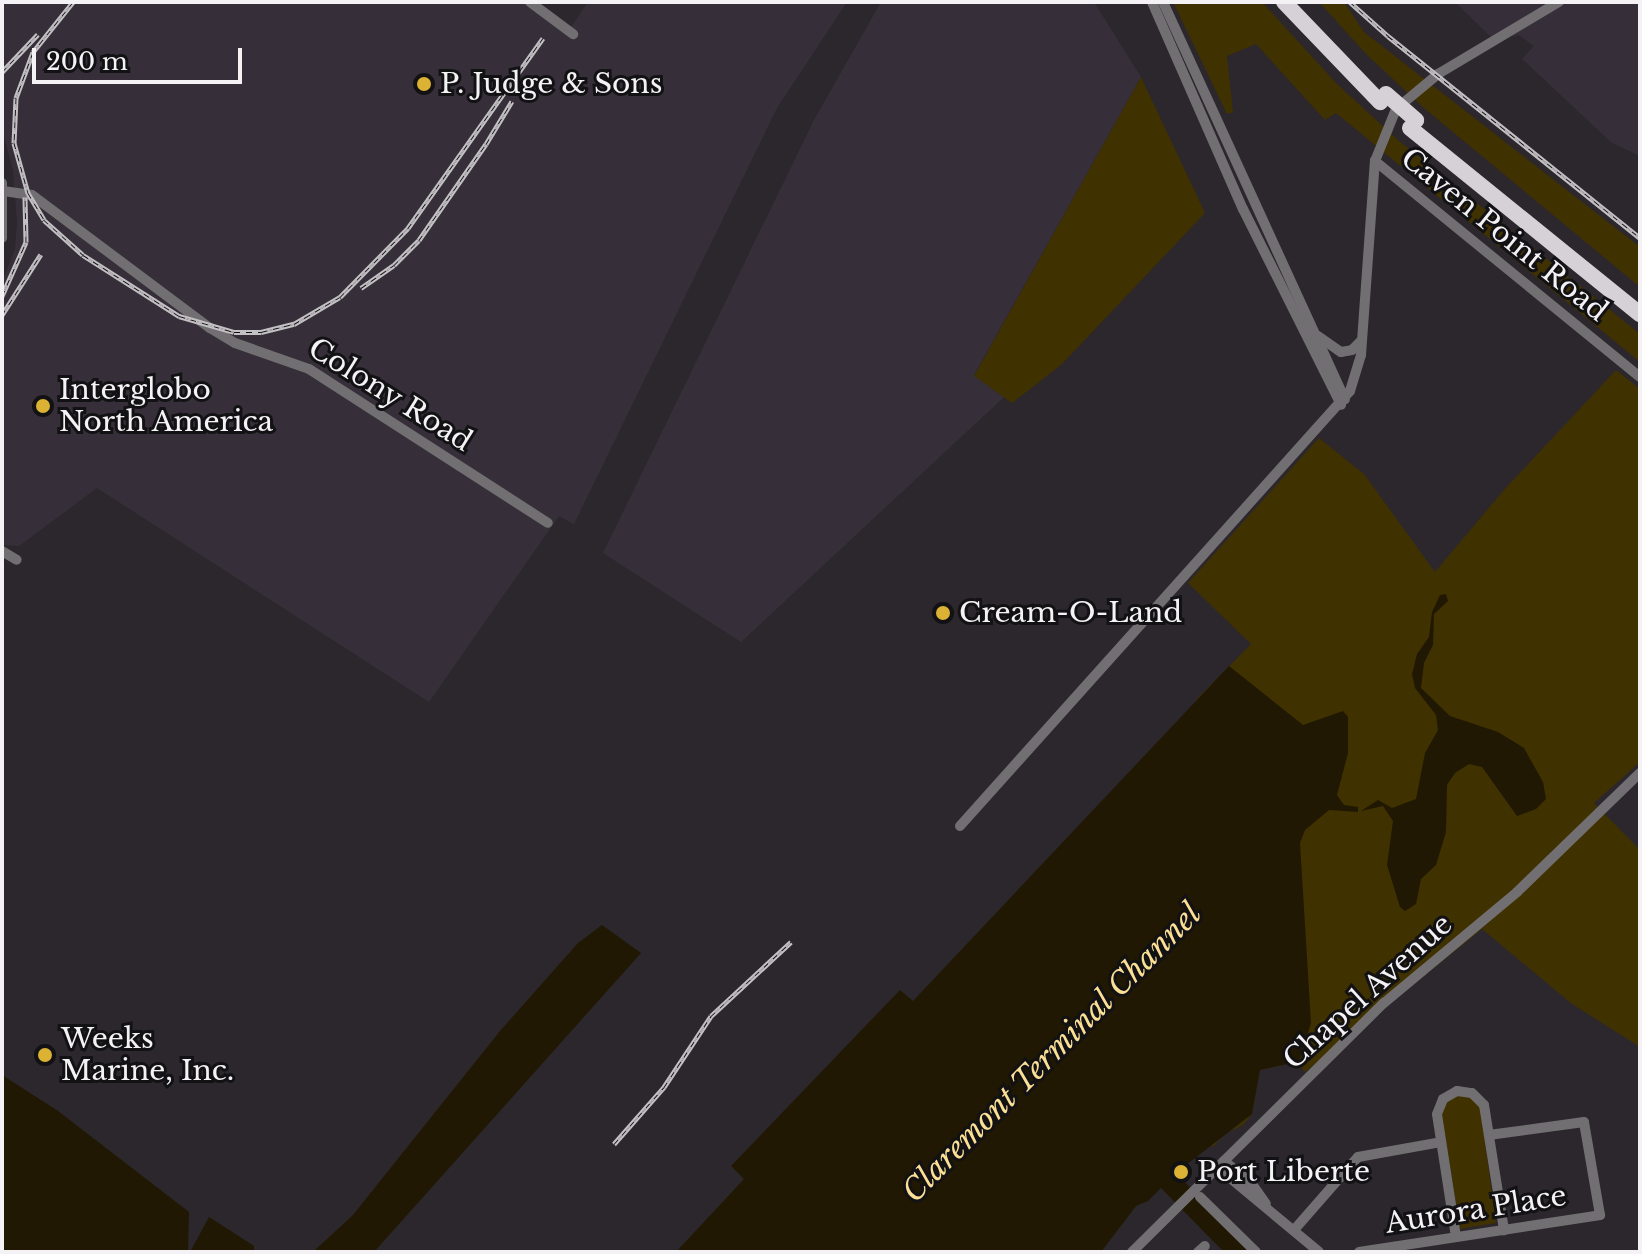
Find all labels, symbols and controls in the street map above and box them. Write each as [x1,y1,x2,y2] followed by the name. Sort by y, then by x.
[36,32,246,82] scale bar
[46,47,128,76] text: 200 m
[440,67,662,101] place label: P. Judge & Sons
[415,75,433,93] marker: P. Judge & Sons
[1394,141,1614,329] street label: Caven Point Road
[302,331,478,459] street label: Colony Road
[59,373,274,439] place label: Interglobo North America
[34,397,52,415] marker: Interglobo North America
[959,596,1182,630] place label: Cream-O-Land
[934,604,952,622] marker: Cream-O-Land
[894,895,1210,1211] water label: Claremont Terminal Channel
[1276,907,1460,1077] street label: Chapel Avenue
[61,1022,234,1088] place label: Weeks Marine, Inc.
[36,1046,54,1064] marker: Weeks Marine, Inc.
[1197,1155,1370,1189] place label: Port Liberte
[1172,1163,1190,1181] marker: Port Liberte
[1383,1179,1569,1241] street label: Aurora Place

